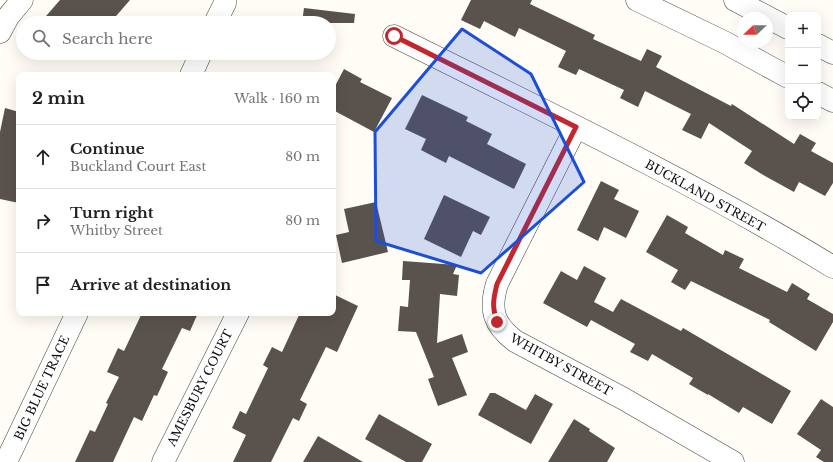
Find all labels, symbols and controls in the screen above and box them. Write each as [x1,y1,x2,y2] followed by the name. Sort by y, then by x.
[737,12,773,48] north arrow
[785,12,821,120] map controls
[785,12,821,48] button: +
[16,16,336,60] search box
[30,27,52,49] icon: search
[385,27,403,45] route start
[62,29,153,48] text: Search here
[785,48,821,84] button: −
[785,84,821,120] button: locate
[32,88,85,109] text: 2 min
[234,90,320,107] text: Walk · 160 m
[70,139,145,158] text: Continue
[32,146,54,168] icon: ahead
[285,148,320,165] text: 80 m
[643,156,768,235] street label: BUCKLAND STREET
[70,158,206,175] text: Buckland Court East
[70,203,153,222] text: Turn right
[32,210,54,232] icon: right
[285,212,320,229] text: 80 m
[70,222,163,239] text: Whitby Street
[32,274,54,296] icon: arrive
[70,275,231,294] text: Arrive at destination
[488,313,506,331] route end
[163,327,236,450] street label: AMESBURY COURT
[507,330,615,399] street label: WHITBY STREET
[11,333,73,443] street label: BIG BLUE TRACE

